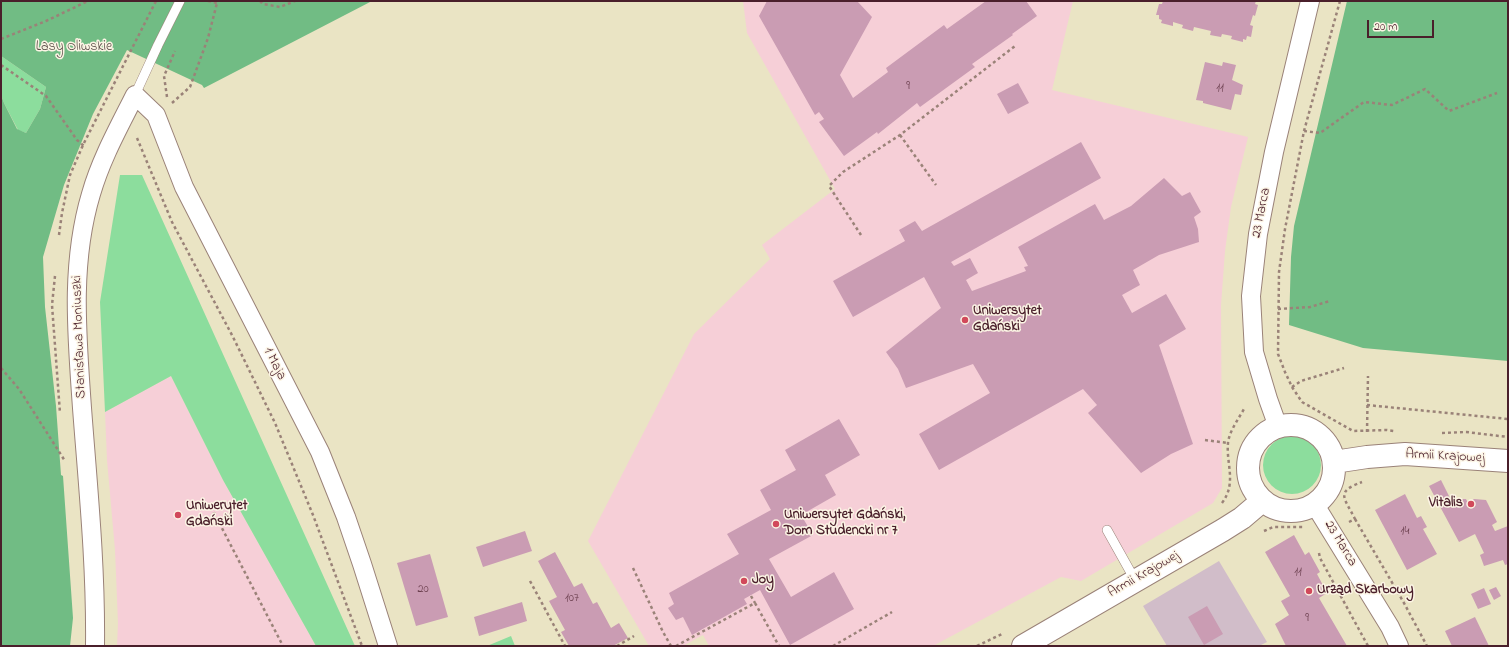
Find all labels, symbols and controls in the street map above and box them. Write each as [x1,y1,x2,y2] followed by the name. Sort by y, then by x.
[1369,12,1436,38] scale bar
[1374,18,1397,36] text: 20 m
[36,40,112,56] park label: Lasy Oliwskie
[906,80,910,94] house number: 9
[1216,82,1224,96] house number: 11
[1249,187,1275,239] street label: 23 Marca
[69,275,91,399] street label: Stanisława Moniuszki
[973,304,1042,336] place label: Uniwersytet Gdański
[960,315,970,325] marker: Uniwersytet Gdański
[259,345,289,383] street label: 1 Maja
[1405,447,1485,467] street label: Armii Krajowej
[1429,496,1463,512] place label: Vitalis
[186,499,248,532] place label: Uniwerytet Gdański
[1466,499,1476,509] marker: Vitalis
[784,508,905,540] place label: Uniwersytet Gdański, Dom Studencki nr 7
[173,510,183,520] marker: Uniwerytet Gdański
[1320,518,1360,570] street label: 23 Marca
[771,519,781,529] marker: Uniwersytet Gdański, Dom Studencki nr 7
[1401,525,1409,539] house number: 14
[1105,548,1183,602] street label: Armii Krajowej
[1294,566,1302,580] house number: 11
[752,573,774,589] place label: Joy
[739,576,749,586] marker: Joy
[417,583,429,597] house number: 20
[1317,583,1414,599] place label: Urząd Skarbowy
[1304,586,1314,596] marker: Urząd Skarbowy
[565,592,579,606] house number: 107
[1305,612,1309,626] house number: 9

